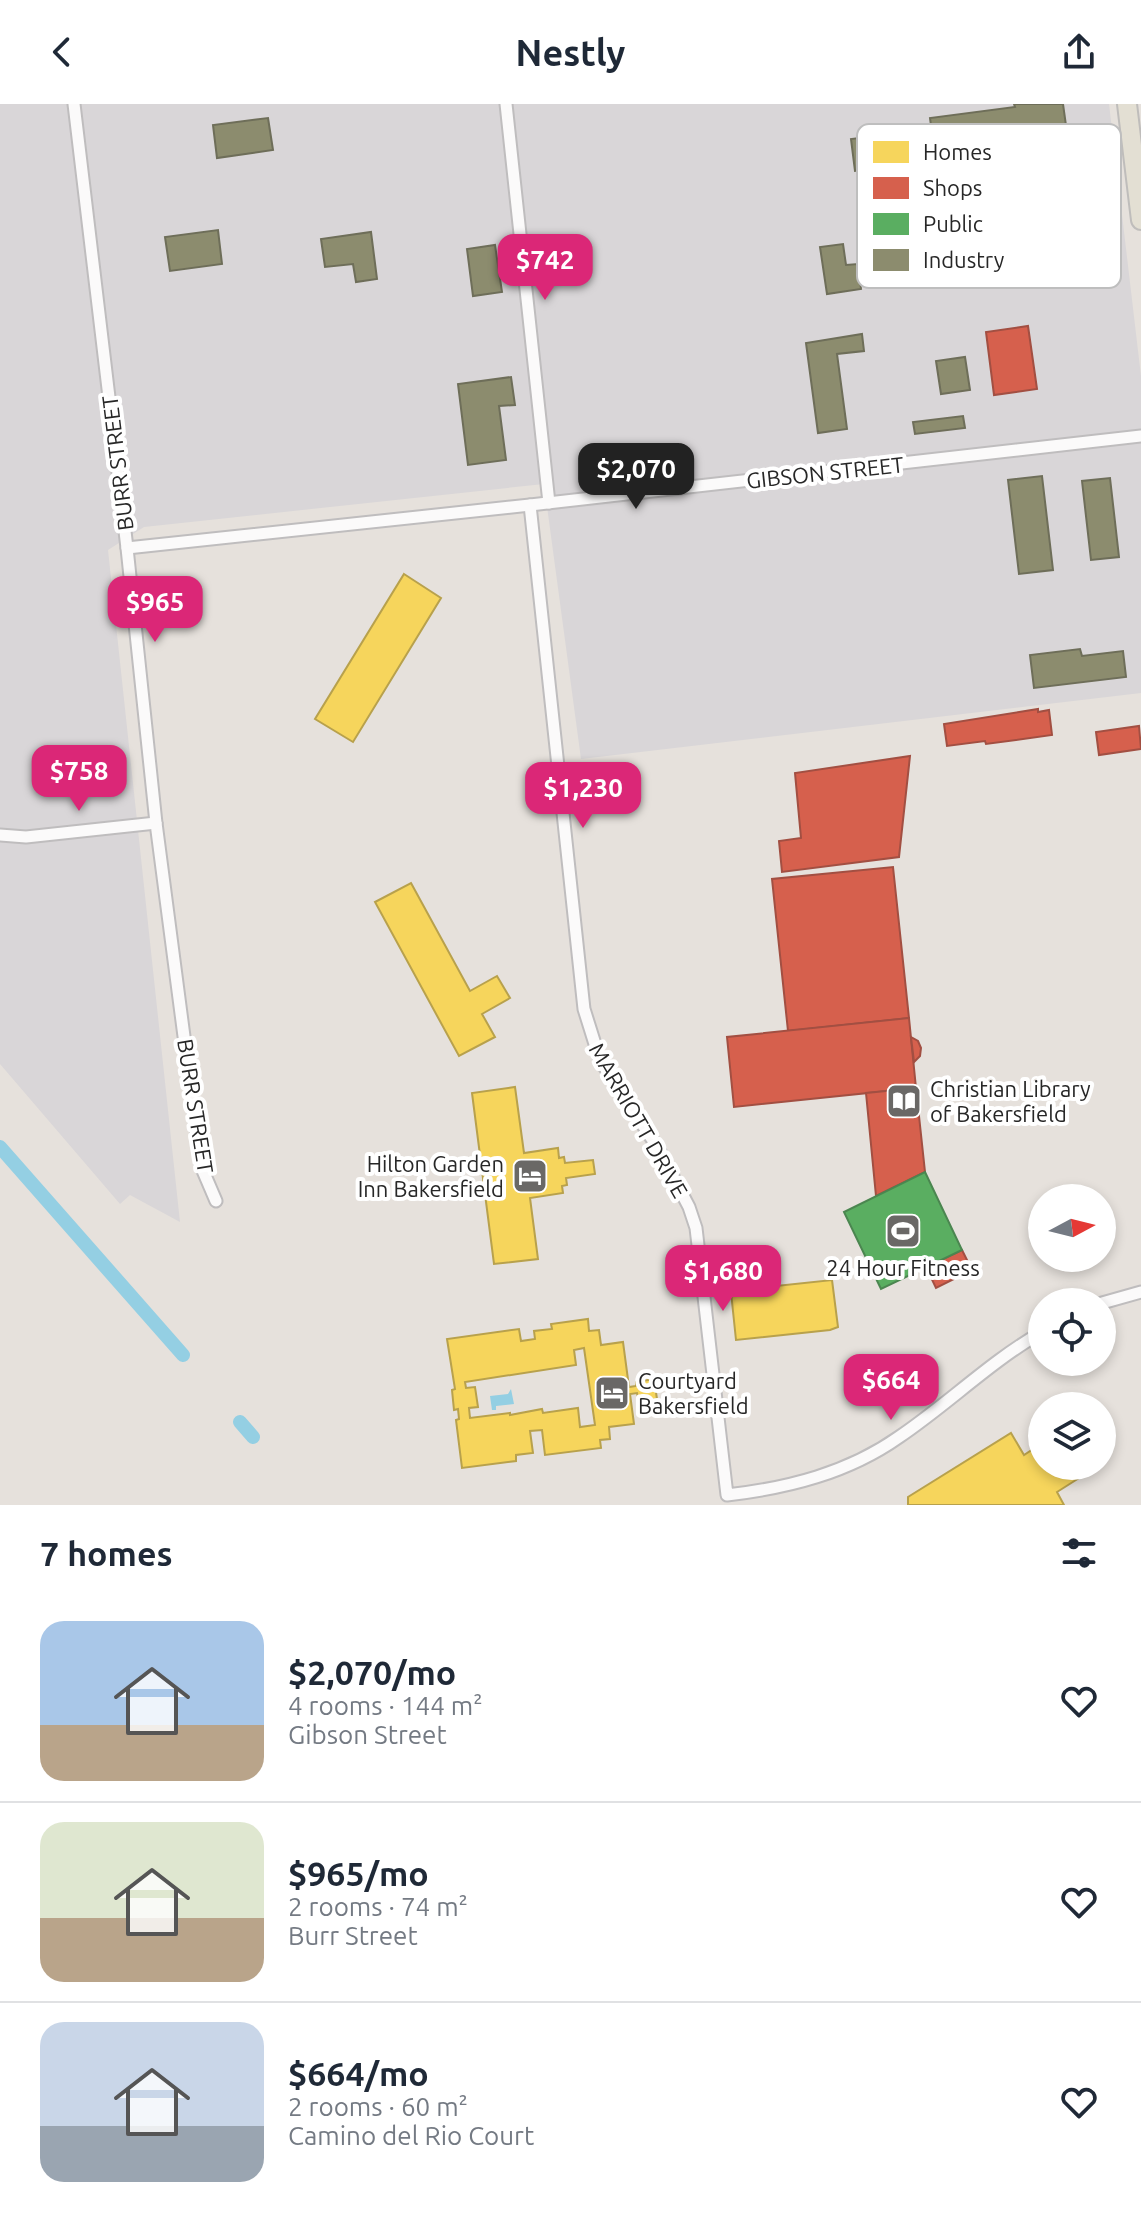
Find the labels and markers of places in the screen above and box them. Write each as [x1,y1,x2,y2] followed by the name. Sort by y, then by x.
[498,234,592,302] pin: $742
[571,443,701,511] pin: $2,070
[108,576,202,644] pin: $965
[32,745,126,813] pin: $758
[518,762,648,830] pin: $1,230
[930,1076,1091,1126] place label: Christian Library of Bakersfield
[885,1082,923,1120] library icon: Christian Library of Bakersfield
[358,1151,504,1201] place label: Hilton Garden Inn Bakersfield
[511,1157,549,1195] hotel icon: Hilton Garden Inn Bakersfield
[884,1212,922,1250] sports icon: 24 Hour Fitness
[658,1245,788,1313] pin: $1,680
[826,1255,980,1280] place label: 24 Hour Fitness
[844,1354,938,1422] pin: $664
[638,1368,749,1418] place label: Courtyard Bakersfield
[593,1374,631,1412] hotel icon: Courtyard Bakersfield

